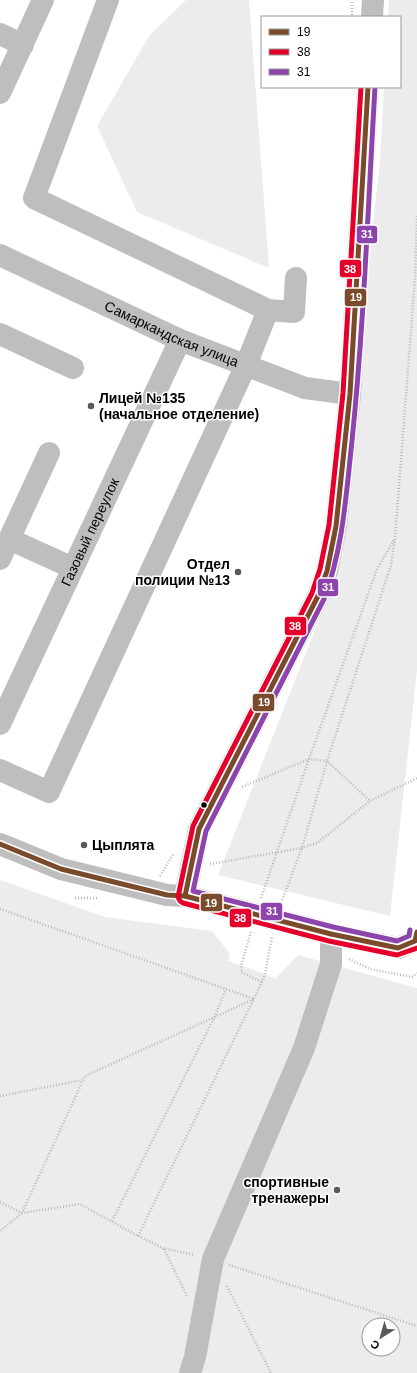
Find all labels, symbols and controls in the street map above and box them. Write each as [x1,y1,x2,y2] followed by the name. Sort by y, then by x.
[261,16,401,88] legend
[297,25,311,39] text: 19
[297,45,311,59] text: 38
[297,65,311,79] text: 31
[356,225,378,244] line badge: 31
[361,228,373,240] text: 31
[339,259,362,278] line badge: 38
[344,263,356,275] text: 38
[344,288,367,307] line badge: 19
[350,291,362,303] text: 19
[102,298,241,370] street label: Самаркандская улица
[99,390,259,422] place label: Лицей №135 (начальное отделение)
[86,401,96,411] marker: Лицей №135 (начальное отделение)
[58,475,123,589] street label: Газовый переулок
[135,556,230,588] place label: Отдел полиции №13
[233,567,243,577] marker: Отдел полиции №13
[317,578,339,597] line badge: 31
[322,581,334,593] text: 31
[284,616,307,636] line badge: 38
[289,620,301,632] text: 38
[252,693,275,712] line badge: 19
[258,696,270,708] text: 19
[199,800,209,810] unlabelled marker
[92,837,155,853] place label: Цыплята
[79,840,89,850] marker: Цыплята
[200,893,223,912] line badge: 19
[205,897,217,909] text: 19
[260,902,283,921] line badge: 31
[266,905,278,917] text: 31
[229,908,252,928] line badge: 38
[234,912,246,924] text: 38
[244,1174,329,1206] place label: спортивные тренажеры
[332,1185,342,1195] marker: спортивные тренажеры
[361,1317,401,1357] north arrow
[368,1338,382,1352] text: С

